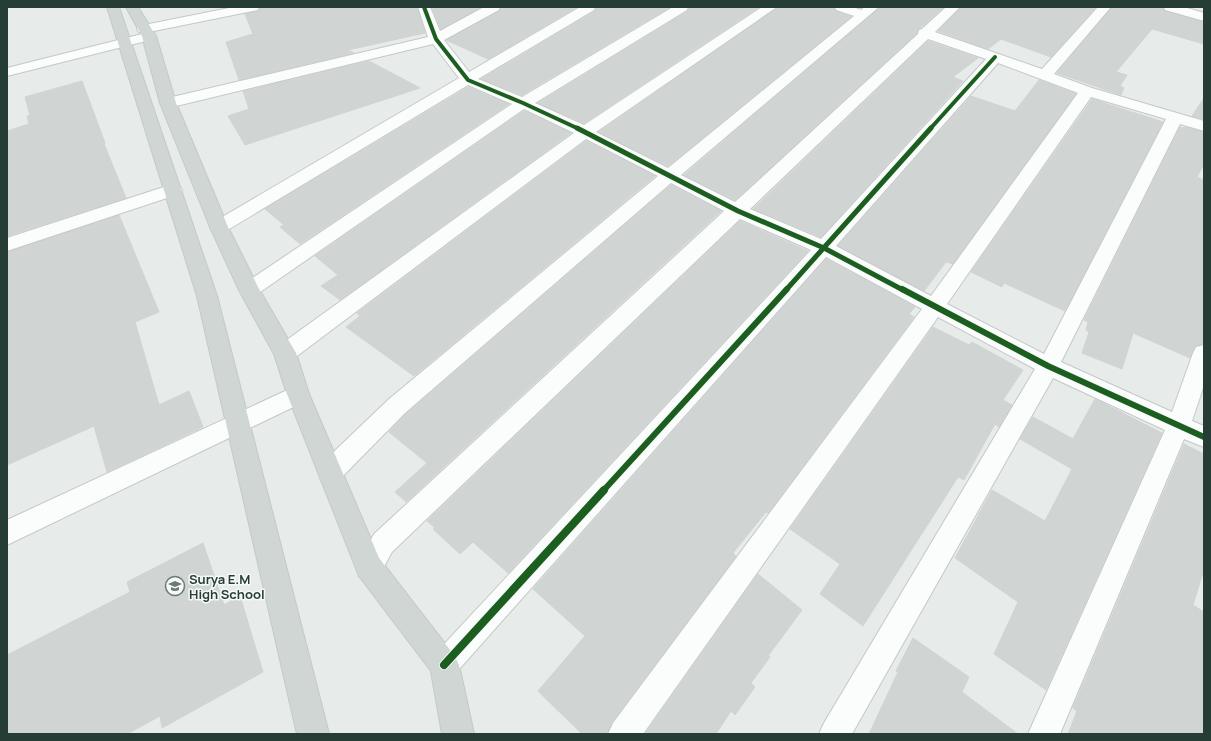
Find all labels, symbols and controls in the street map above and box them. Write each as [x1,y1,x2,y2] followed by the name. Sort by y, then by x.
[189,570,265,603] place label: Surya E.M High School
[164,575,186,597] school or university icon: Surya E.M High School

